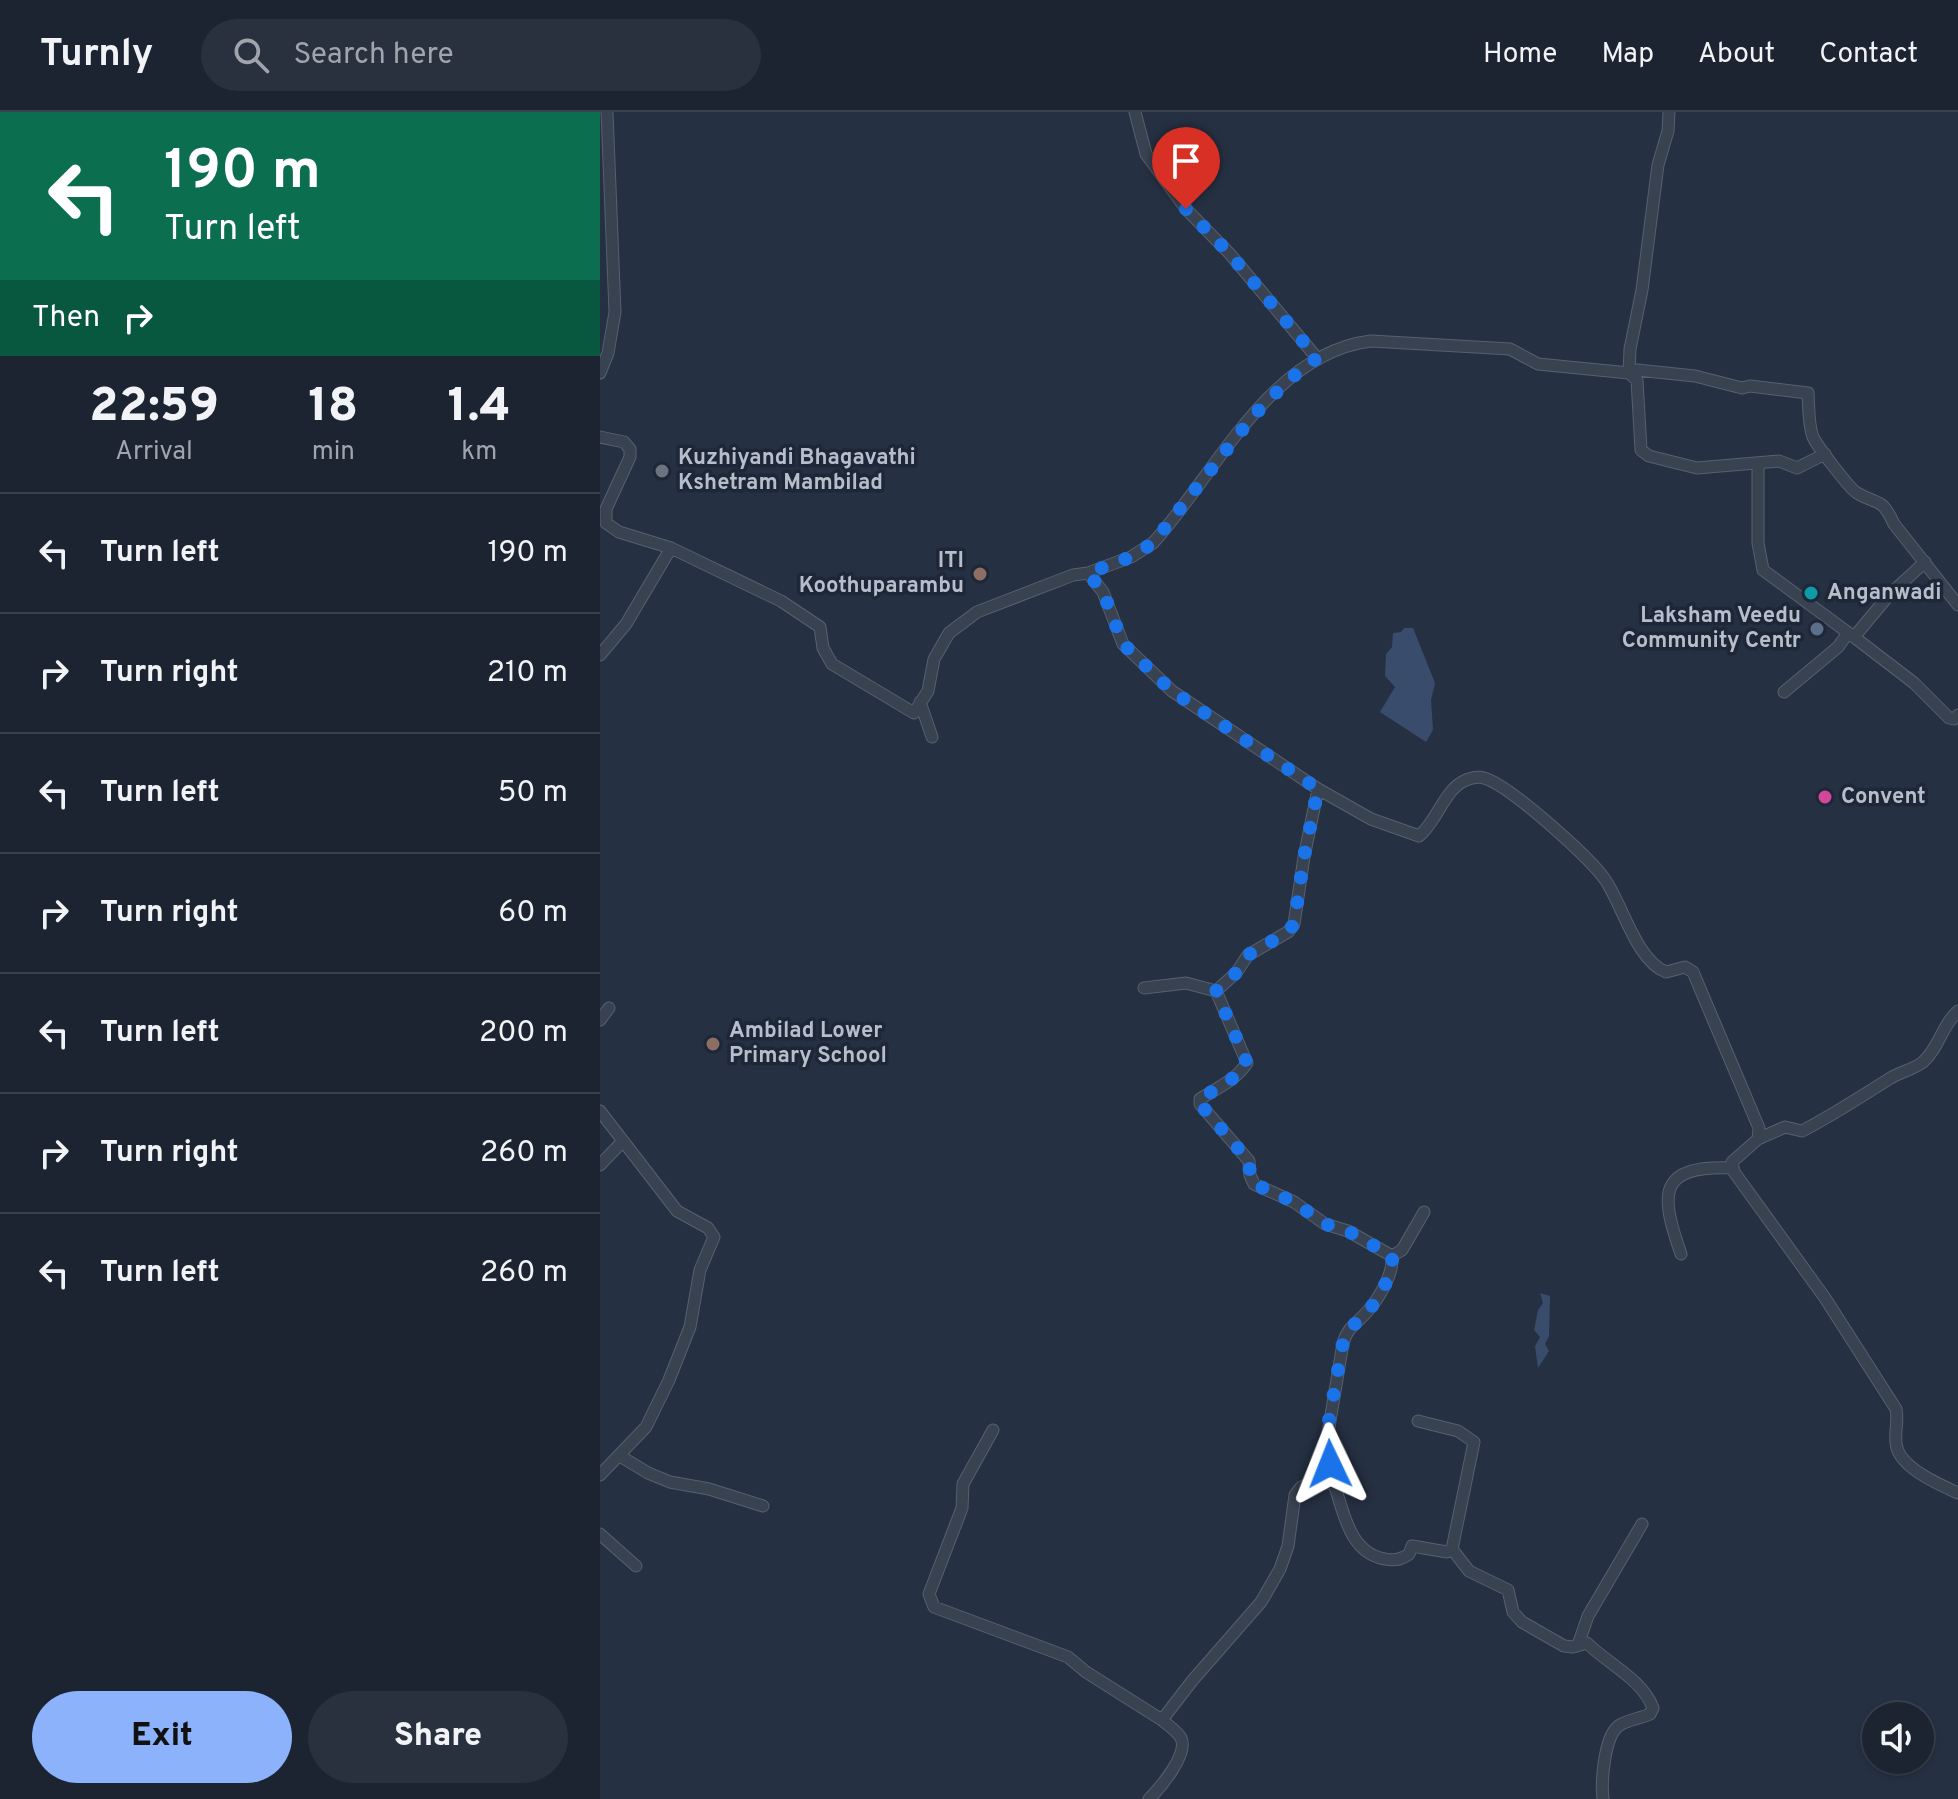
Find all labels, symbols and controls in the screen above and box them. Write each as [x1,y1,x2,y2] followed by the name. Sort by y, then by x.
[201,19,761,91] search box
[40,31,153,80] text: Turnly
[229,33,273,77] icon: search
[293,37,454,74] text: Search here
[1483,37,1557,73] text: Home
[1601,37,1654,73] text: Map
[1698,37,1775,73] text: About
[1819,37,1918,73] text: Contact
[1152,127,1220,209] pin
[164,138,321,208] text: 190 m
[1164,139,1208,183] icon: arrive
[32,144,136,248] icon: left
[164,207,301,253] text: Turn left
[116,296,160,340] icon: right
[32,300,100,337] text: Then
[89,378,219,438] text: 22:59
[308,378,358,438] text: 18
[448,378,511,438] text: 1.4
[115,436,193,469] text: Arrival
[312,436,355,469] text: min
[461,436,497,469] text: km
[678,445,916,497] place label: Kuzhiyandi Bhagavathi Kshetram Mambilad
[653,462,671,480] marker: Kuzhiyandi Bhagavathi Kshetram Mambilad
[32,531,76,575] icon: left
[100,535,220,572] text: Turn left
[487,535,568,572] text: 190 m
[799,548,964,600] place label: ITI Koothuparambu
[971,565,989,583] marker: ITI Koothuparambu
[1827,580,1941,607] place label: Anganwadi
[1802,584,1820,602] marker: Anganwadi
[1622,603,1801,655] place label: Laksham Veedu Community Centr
[1808,620,1826,638] marker: Laksham Veedu Community Centr
[32,651,76,695] icon: right
[100,655,238,692] text: Turn right
[487,655,568,692] text: 210 m
[32,771,76,815] icon: left
[100,775,220,812] text: Turn left
[498,775,568,812] text: 50 m
[1841,784,1926,811] place label: Convent
[1816,788,1834,806] marker: Convent
[32,891,76,935] icon: right
[100,895,238,932] text: Turn right
[498,895,568,932] text: 60 m
[32,1011,76,1055] icon: left
[100,1015,220,1052] text: Turn left
[479,1015,568,1052] text: 200 m
[729,1018,887,1070] place label: Ambilad Lower Primary School
[704,1035,722,1053] marker: Ambilad Lower Primary School
[32,1131,76,1175] icon: right
[100,1135,238,1172] text: Turn right
[480,1135,568,1172] text: 260 m
[32,1251,76,1295] icon: left
[100,1255,220,1292] text: Turn left
[480,1255,568,1292] text: 260 m
[1288,1422,1372,1506] position arrow
[32,1691,292,1783] button: Exit
[308,1691,568,1783] button: Share
[1862,1702,1934,1774] map controls
[1862,1702,1934,1774] button: sound

